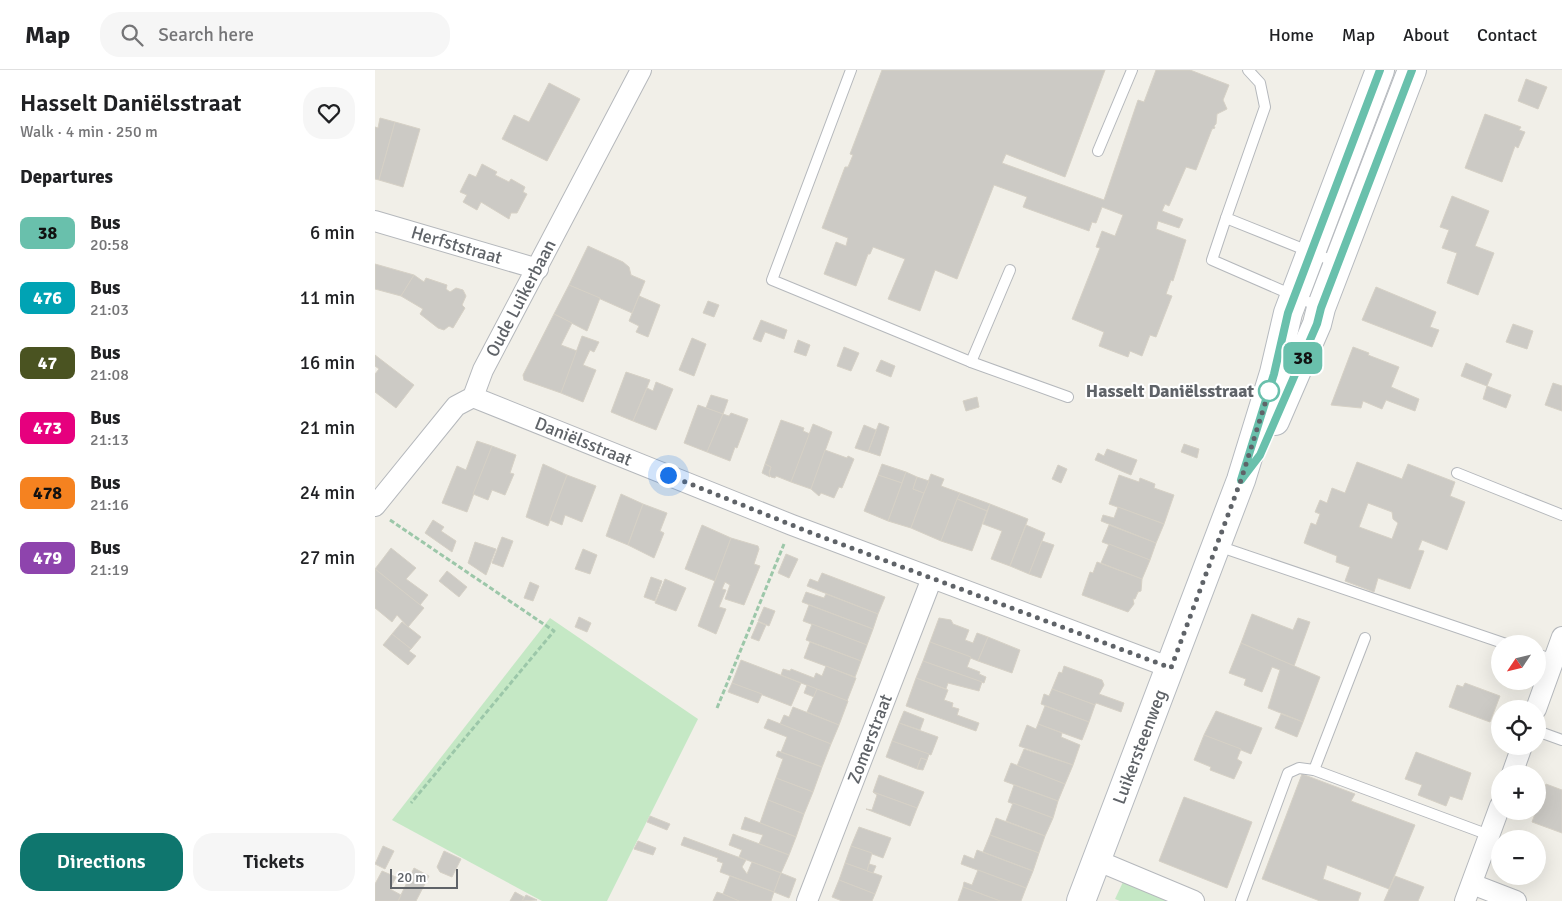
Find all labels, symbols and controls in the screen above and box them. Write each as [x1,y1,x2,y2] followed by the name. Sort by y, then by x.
[100,12,450,57] search box
[25,20,70,50] text: Map
[118,21,146,49] icon: search
[158,23,254,47] text: Search here
[1269,24,1314,46] text: Home
[1342,24,1375,46] text: Map
[1403,24,1449,46] text: About
[1477,24,1537,46] text: Contact
[303,87,355,139] button: heart
[20,88,241,118] text: Hasselt Daniëlsstraat
[20,122,158,142] text: Walk · 4 min · 250 m
[20,165,113,189] text: Departures
[90,211,121,235] text: Bus
[310,221,355,245] text: 6 min
[409,221,505,269] street label: Herfststraat
[38,222,57,244] text: 38
[90,235,129,255] text: 20:58
[481,236,561,361] street label: Oude Luikerbaan
[90,276,121,300] text: Bus
[300,286,355,310] text: 11 min
[33,287,62,309] text: 476
[90,300,129,320] text: 21:03
[90,341,121,365] text: Bus
[1281,342,1325,374] line badge: 38
[1293,347,1313,369] text: 38
[300,351,355,375] text: 16 min
[38,352,57,374] text: 47
[90,365,129,385] text: 21:08
[1086,380,1254,402] place label: Hasselt Daniëlsstraat
[1258,380,1280,402] marker: Hasselt Daniëlsstraat
[90,406,121,430] text: Bus
[532,412,635,471] street label: Daniëlsstraat
[300,416,355,440] text: 21 min
[33,417,62,439] text: 473
[90,430,129,450] text: 21:13
[656,463,681,488] your location
[90,471,121,495] text: Bus
[300,481,355,505] text: 24 min
[33,482,62,504] text: 478
[90,495,129,515] text: 21:16
[90,536,121,560] text: Bus
[300,546,355,570] text: 27 min
[33,547,62,569] text: 479
[90,560,129,580] text: 21:19
[1491,635,1546,690] north arrow
[1491,635,1546,885] map controls
[1108,686,1171,807] street label: Luikersteenweg
[843,691,897,787] street label: Zomerstraat
[1491,700,1546,755] button: locate
[1491,765,1546,820] button: +
[1491,830,1546,885] button: −
[20,833,183,891] button: Directions
[193,833,355,891] button: Tickets
[390,866,457,889] scale bar
[397,869,426,886] text: 20 m

